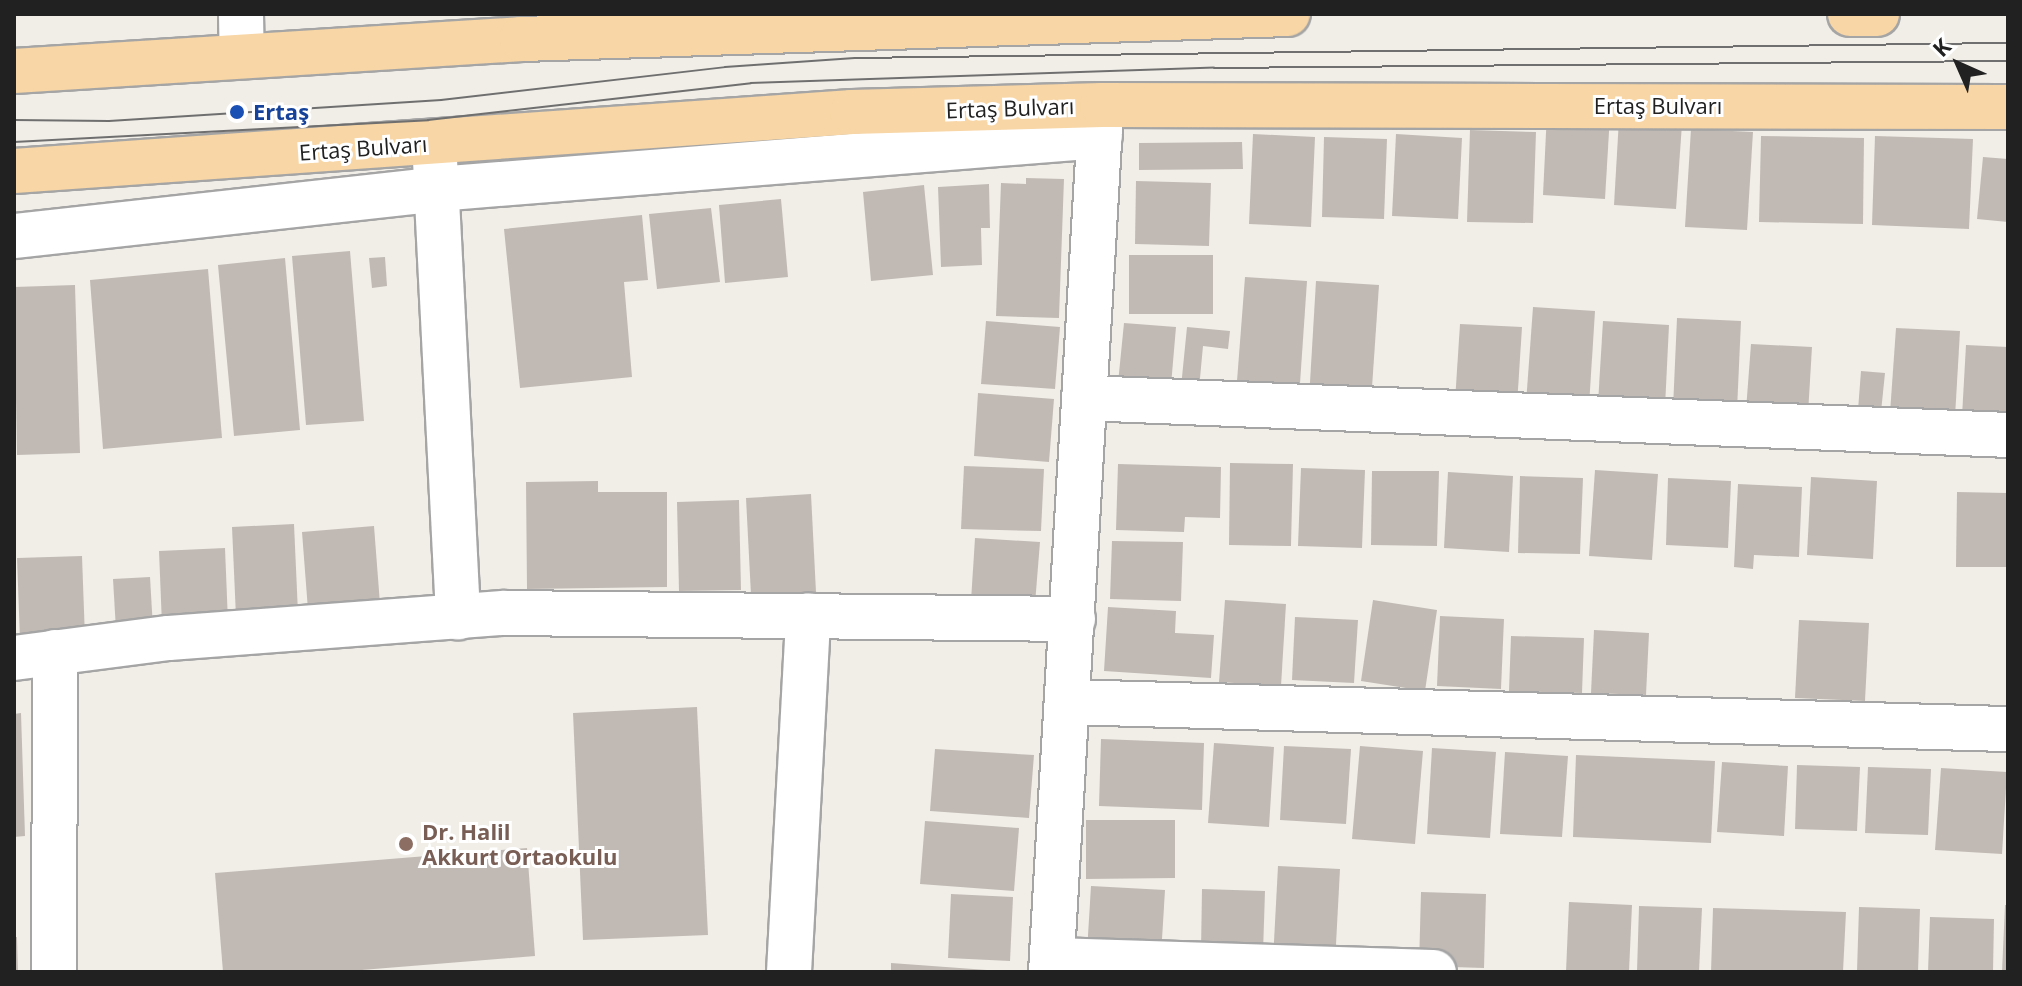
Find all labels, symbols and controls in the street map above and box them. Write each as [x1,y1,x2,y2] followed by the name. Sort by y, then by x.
[1918,24,1998,104] north arrow
[1925,31,1957,63] text: K
[945,93,1075,123] street label: Ertaş Bulvarı
[1594,93,1722,119] street label: Ertaş Bulvarı
[253,99,309,125] place label: Ertaş
[228,103,246,121] marker: Ertaş
[298,130,428,166] street label: Ertaş Bulvarı
[422,818,617,870] place label: Dr. Halil Akkurt Ortaokulu
[397,835,415,853] marker: Dr. Halil Akkurt Ortaokulu

